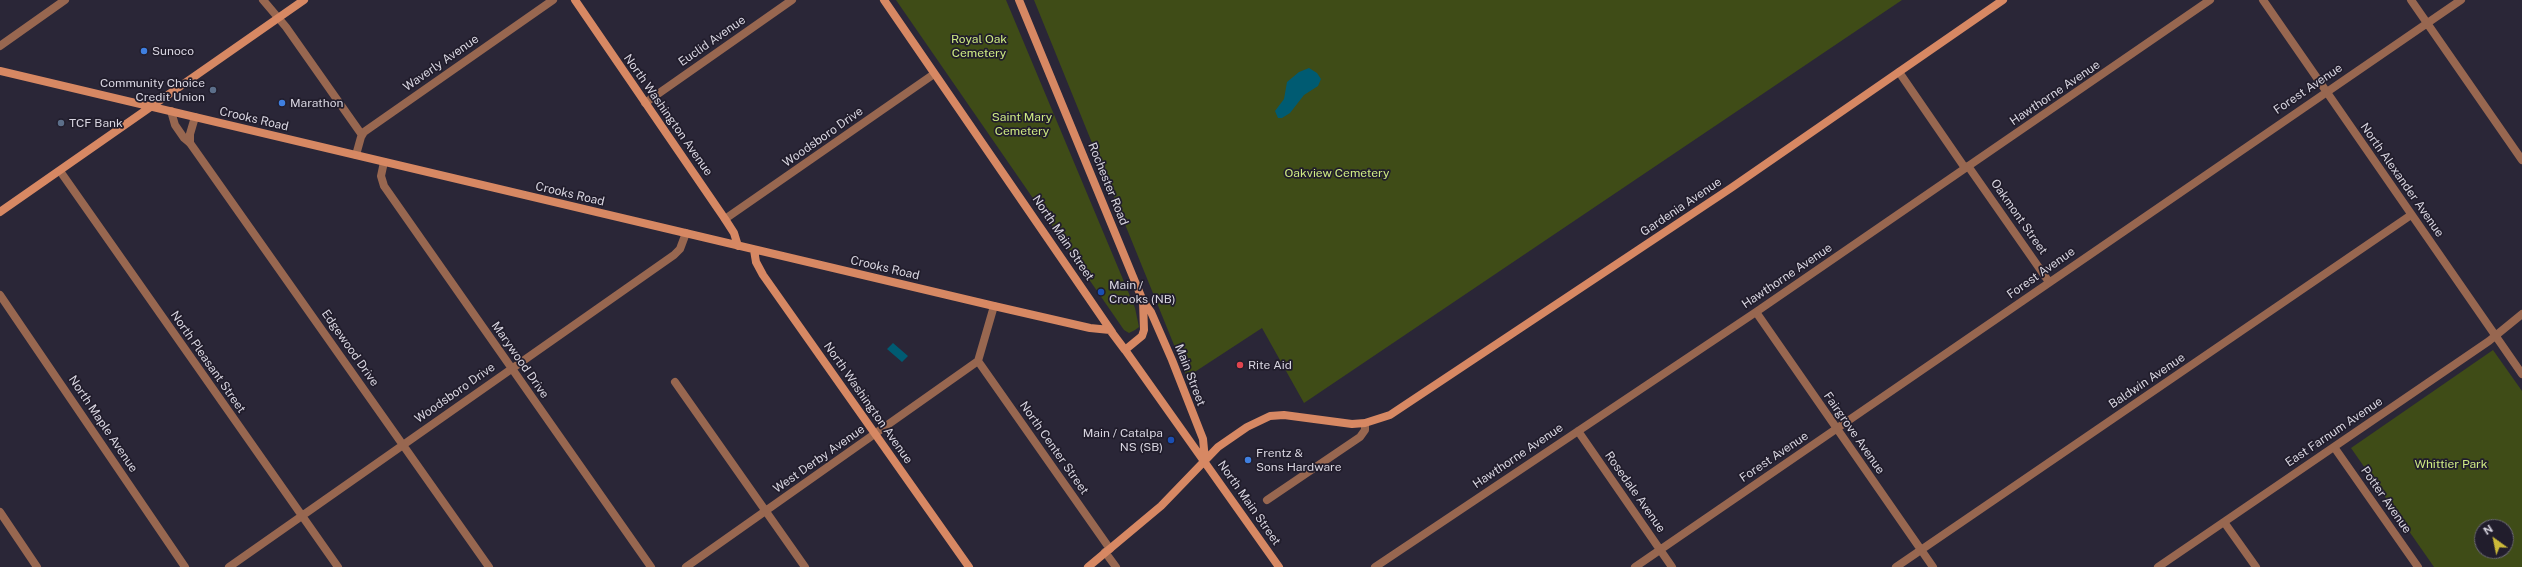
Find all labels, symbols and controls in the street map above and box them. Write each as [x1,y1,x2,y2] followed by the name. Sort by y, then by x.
[676,13,748,69] street label: Euclid Avenue
[401,32,481,94] street label: Waverly Avenue
[951,32,1007,60] park label: Royal Oak Cemetery
[152,44,194,58] place label: Sunoco
[139,46,149,56] marker: Sunoco
[620,51,716,179] street label: North Washington Avenue
[2007,57,2103,129] street label: Hawthorne Avenue
[2271,61,2345,117] street label: Forest Avenue
[100,76,205,104] place label: Community Choice Credit Union
[208,85,218,95] marker: Community Choice Credit Union
[290,96,343,110] place label: Marathon
[277,98,287,108] marker: Marathon
[218,104,290,134] street label: Crooks Road
[780,104,866,170] street label: Woodsboro Drive
[992,110,1052,138] park label: Saint Mary Cemetery
[69,116,123,130] place label: TCF Bank
[56,118,66,128] marker: TCF Bank
[2357,120,2447,240] street label: North Alexander Avenue
[1085,140,1131,228] street label: Rochester Road
[1285,166,1389,180] park label: Oakview Cemetery
[1638,175,1724,239] street label: Gardenia Avenue
[1988,177,2050,257] street label: Oakmont Street
[534,179,606,209] street label: Crooks Road
[1029,193,1097,283] street label: North Main Street
[1739,240,1835,312] street label: Hawthorne Avenue
[2004,244,2078,302] street label: Forest Avenue
[849,253,921,283] street label: Crooks Road
[1109,278,1175,306] place label: Main / Crooks (NB)
[1096,287,1106,297] marker: Main / Crooks (NB)
[318,307,382,389] street label: Edgewood Drive
[167,308,249,416] street label: North Pleasant Street
[488,319,552,401] street label: Marywood Drive
[820,339,916,467] street label: North Washington Avenue
[1172,342,1208,408] street label: Main Street
[2106,350,2188,412] street label: Baldwin Avenue
[1248,358,1292,372] place label: Rite Aid
[412,360,498,426] street label: Woodsboro Drive
[1235,360,1245,370] marker: Rite Aid
[65,373,141,475] street label: North Maple Avenue
[1820,389,1888,477] street label: Fairgrove Avenue
[2283,394,2385,470] street label: East Farnum Avenue
[1016,399,1092,497] street label: North Center Street
[1470,420,1566,492] street label: Hawthorne Avenue
[770,422,868,496] street label: West Derby Avenue
[1083,426,1163,454] place label: Main / Catalpa NS (SB)
[1737,429,1811,485] street label: Forest Avenue
[1166,435,1176,445] marker: Main / Catalpa NS (SB)
[1256,446,1341,474] place label: Frentz & Sons Hardware
[1602,449,1668,535] street label: Rosedale Avenue
[1243,455,1253,465] marker: Frentz & Sons Hardware
[2414,457,2488,471] park label: Whittier Park
[1214,458,1284,548] street label: North Main Street
[2358,464,2414,536] street label: Potter Avenue
[2474,519,2514,559] north arrow
[2481,522,2495,537] text: N

